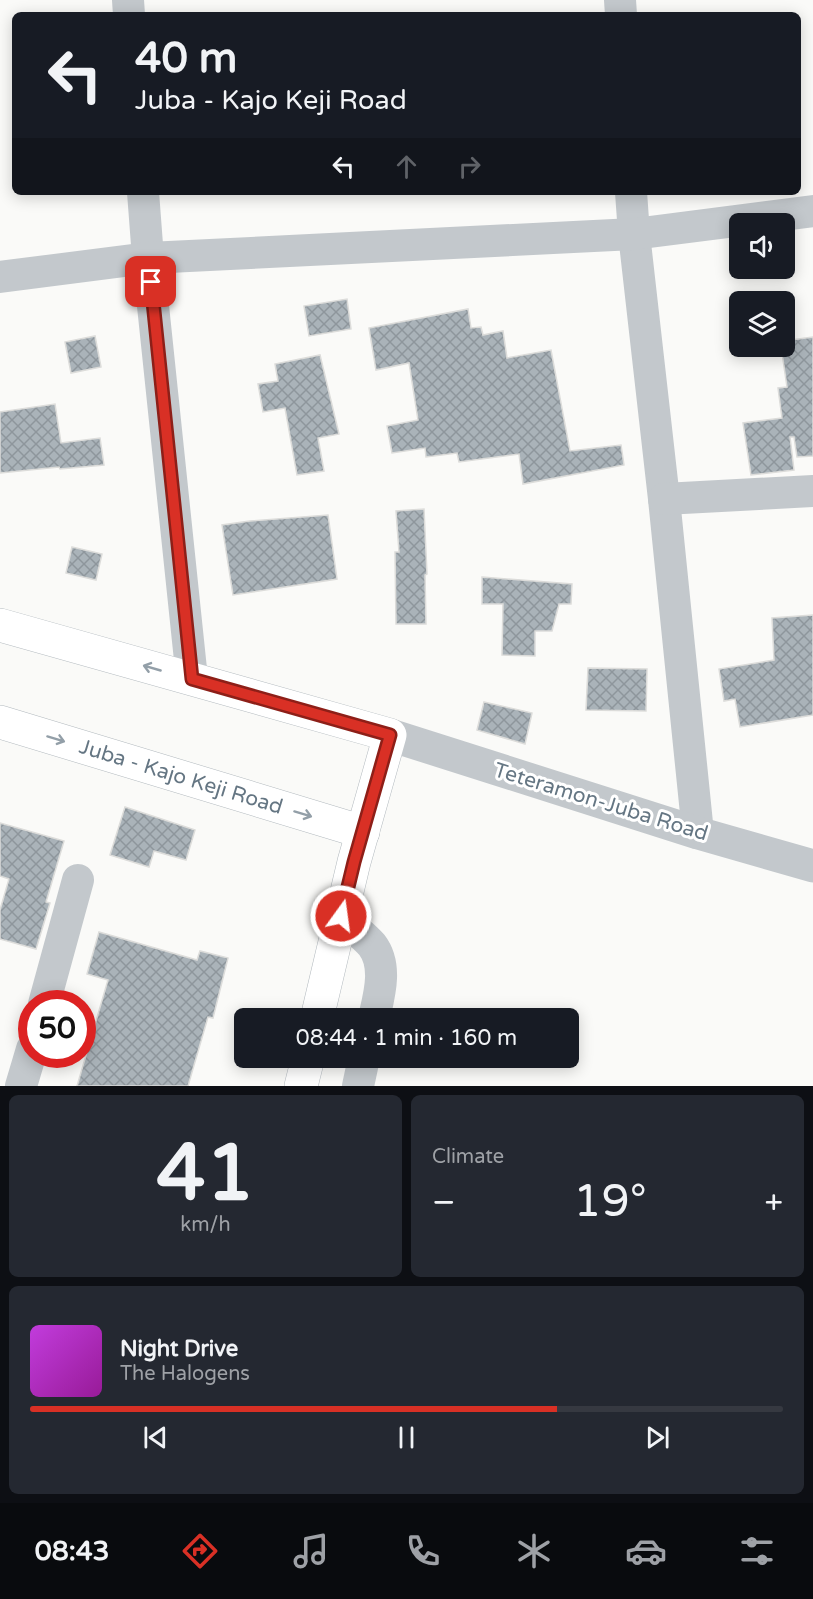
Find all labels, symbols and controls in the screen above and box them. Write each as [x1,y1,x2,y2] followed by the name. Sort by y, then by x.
[135,33,237,84] text: 40 m
[36,36,114,114] icon: left
[135,84,407,117] text: Juba - Kajo Keji Road
[327,150,360,183] icon: left
[390,150,423,183] icon: ahead
[453,150,486,183] icon: right
[729,213,795,357] map controls
[729,213,795,279] button: sound
[125,256,176,307] pin
[134,265,167,298] icon: arrive
[729,291,795,357] button: layers
[143,662,162,673] one-way arrow
[46,734,65,745] one-way arrow
[76,734,286,820] street label: Juba - Kajo Keji Road
[491,758,711,846] street label: Teteramon-Juba Road
[293,809,312,820] one-way arrow
[309,884,373,948] position arrow
[18,990,96,1068] speed limit sign: 50
[296,1025,517,1051] text: 08:44 · 1 min · 160 m
[157,1127,254,1221] text: 41
[432,1145,504,1169] text: Climate
[573,1175,647,1229] text: 19°
[432,1183,456,1222] text: −
[764,1183,783,1222] text: +
[180,1213,231,1237] text: km/h
[120,1336,238,1362] text: Night Drive
[120,1362,250,1386] text: The Halogens
[139,1421,172,1454] icon: previous
[390,1421,423,1454] icon: pause
[641,1421,674,1454] icon: next
[179,1530,221,1572] icon: directions
[290,1530,332,1572] icon: music
[402,1530,444,1572] icon: phone
[513,1530,555,1572] icon: climate
[625,1530,667,1572] icon: car
[736,1530,778,1572] icon: filters
[35,1535,110,1568] text: 08:43

